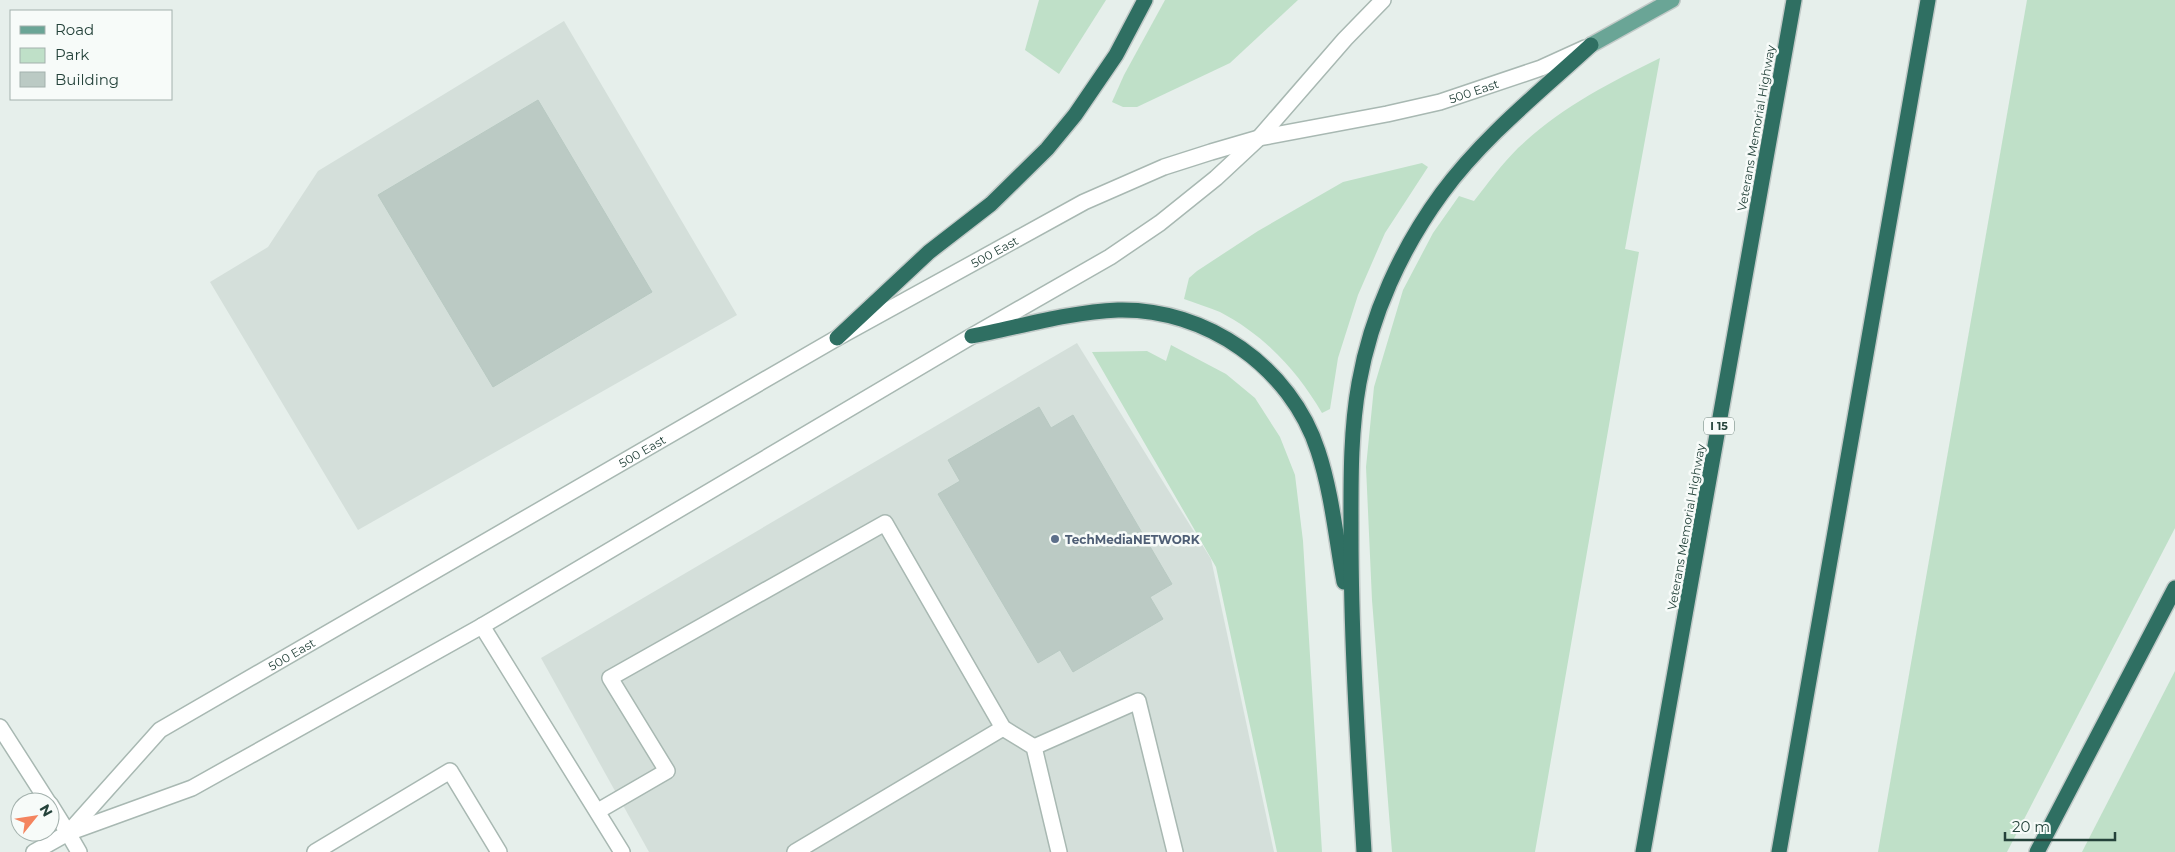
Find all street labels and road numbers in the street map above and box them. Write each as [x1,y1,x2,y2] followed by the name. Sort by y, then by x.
[1734,43,1778,212] street label: Veterans Memorial Highway
[1447,75,1501,106] street label: 500 East
[968,232,1021,270] street label: 500 East
[1704,418,1734,434] road number: I 15
[616,431,668,470] street label: 500 East
[1664,442,1708,611] street label: Veterans Memorial Highway
[265,634,318,673] street label: 500 East

